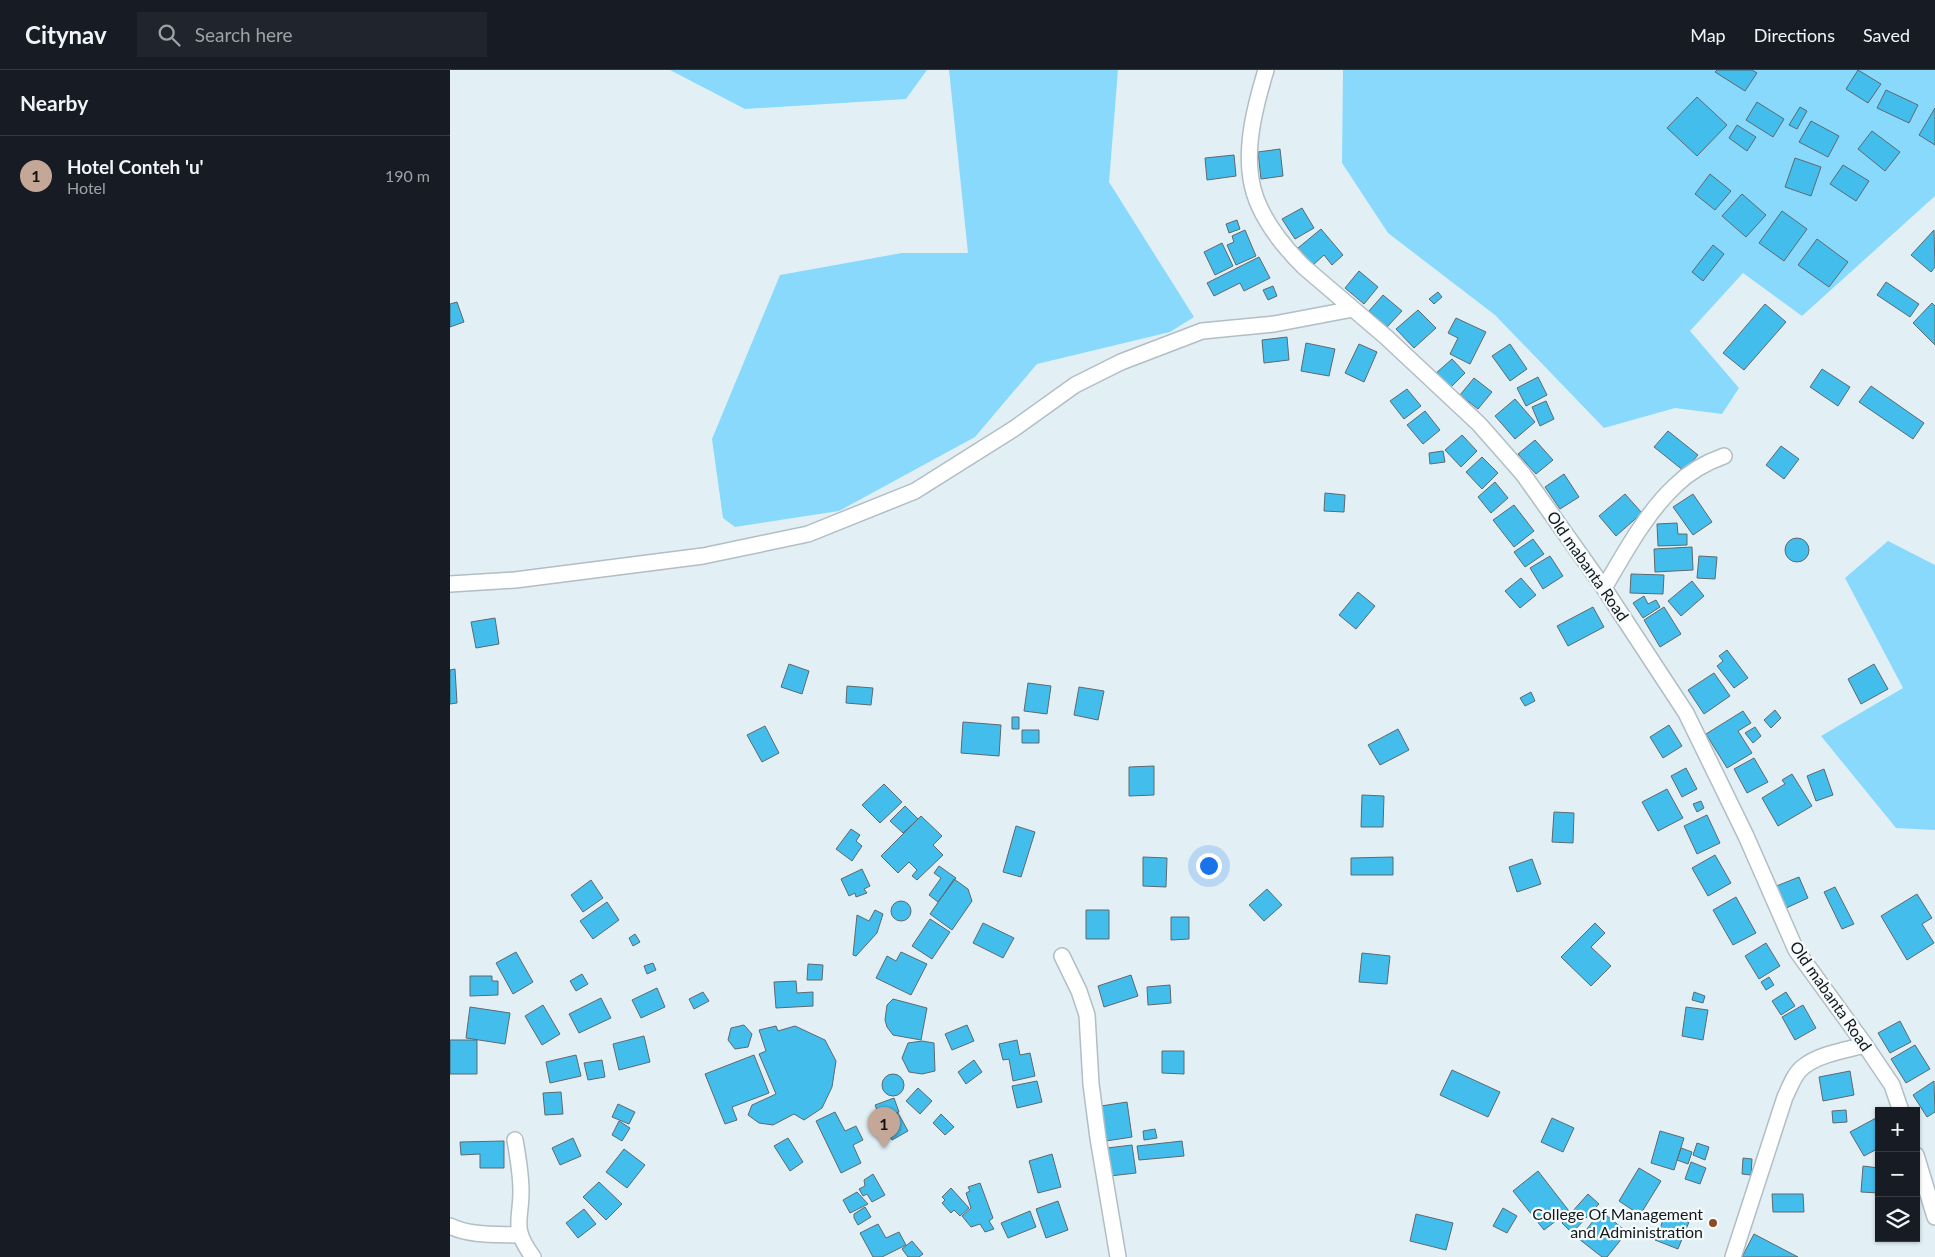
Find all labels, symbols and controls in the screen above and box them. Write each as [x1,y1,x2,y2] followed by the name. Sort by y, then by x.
[137,12,487,57] search box
[25,20,107,49] text: Citynav
[155,21,183,49] icon: search
[195,23,293,46] text: Search here
[1690,24,1726,46] text: Map
[1754,24,1835,46] text: Directions
[1863,24,1910,46] text: Saved
[20,90,88,115] text: Nearby
[67,155,204,178] text: Hotel Conteh 'u'
[31,166,41,185] text: 1
[385,166,430,185] text: 190 m
[67,178,106,197] text: Hotel
[1543,507,1633,624] street label: Old mabanta Road
[1196,853,1222,879] your location
[1786,937,1876,1054] street label: Old mabanta Road
[868,1107,900,1148] pin: 1
[1875,1107,1920,1242] map controls
[1875,1107,1920,1152] button: +
[1875,1152,1920,1197] button: −
[1875,1197,1920,1242] button: layers
[1532,1204,1703,1241] place label: College Of Management and Administration
[1707,1217,1719,1229] marker: College Of Management and Administration

